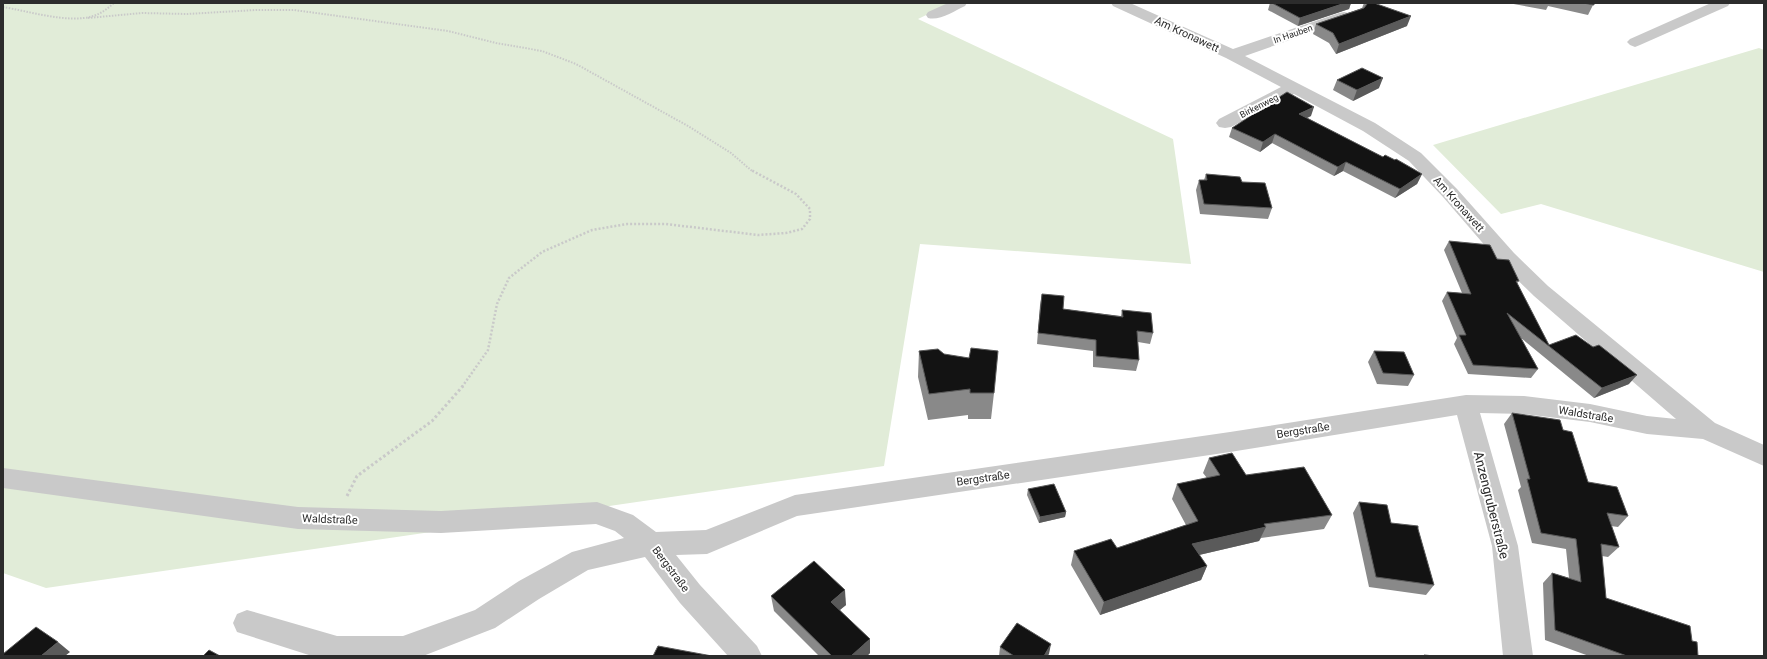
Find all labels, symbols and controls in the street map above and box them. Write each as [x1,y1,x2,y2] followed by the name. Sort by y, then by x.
[1152,14,1221,55] street label: Am Kronawett
[1272,23,1314,45] street label: In Hauben
[1238,92,1280,120] street label: Birkenweg
[1430,174,1487,235] street label: Am Kronawett
[1557,404,1615,425] street label: Waldstraße
[1276,420,1331,441] street label: Bergstraße
[1471,450,1512,561] street label: Anzengruberstraße
[956,468,1011,489] street label: Bergstraße
[302,512,358,527] street label: Waldstraße
[649,544,692,595] street label: Bergstraße

